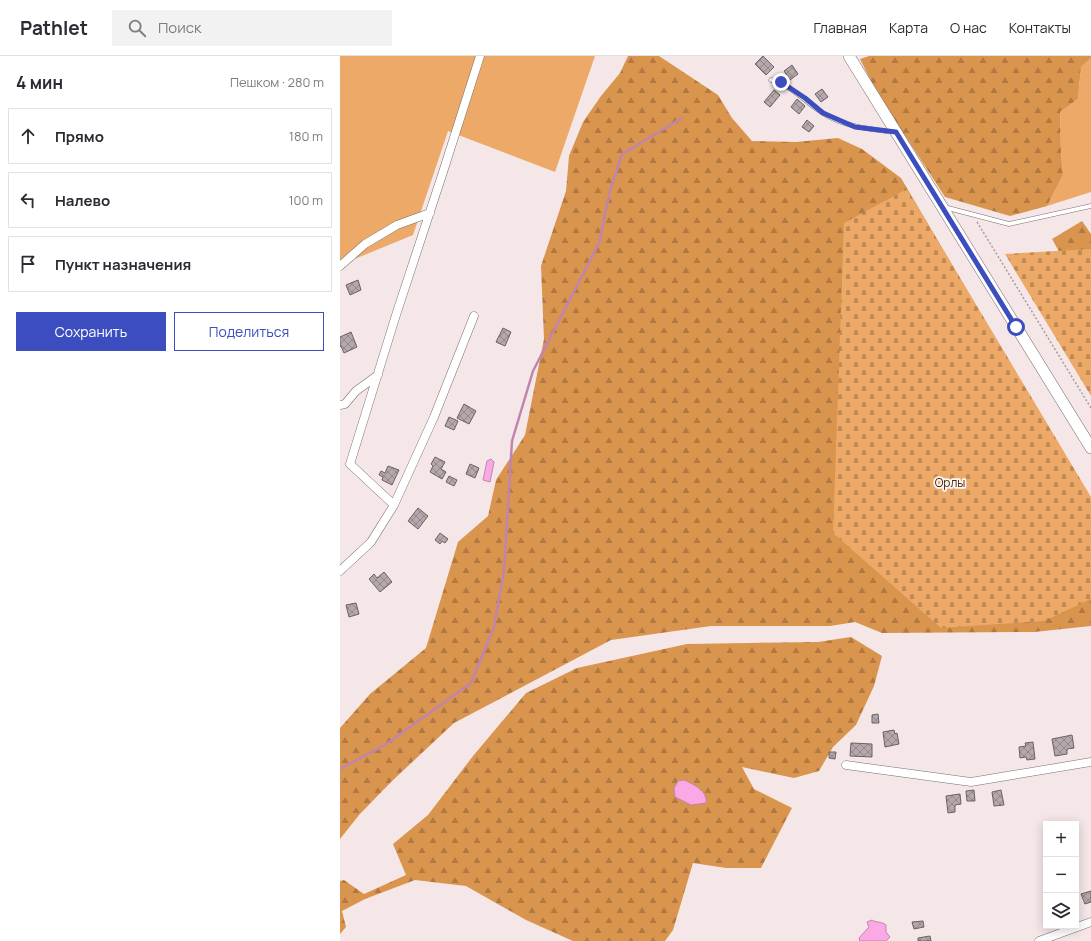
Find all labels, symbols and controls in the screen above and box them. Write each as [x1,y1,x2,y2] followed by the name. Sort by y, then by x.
[112,10,392,46] search box
[20,15,88,41] text: Pathlet
[126,17,148,39] icon: search
[158,17,201,38] text: Поиск
[814,18,867,37] text: Главная
[889,18,928,37] text: Карта
[950,18,987,37] text: О нас
[1009,18,1071,37] text: Контакты
[16,71,63,94] text: 4 мин
[230,73,324,91] text: Пешком · 280 m
[772,73,790,91] route end
[17,125,39,147] icon: ahead
[55,126,104,147] text: Прямо
[289,127,323,145] text: 180 m
[17,189,39,211] icon: left
[55,190,110,211] text: Налево
[288,191,323,209] text: 100 m
[17,253,39,275] icon: arrive
[55,254,191,275] text: Пункт назначения
[16,312,166,351] button: Сохранить
[174,312,324,351] button: Поделиться
[1007,318,1025,336] route start
[935,474,965,491] park label: Орлы
[1043,821,1079,929] map controls
[1043,821,1079,857] button: +
[1043,857,1079,893] button: −
[1043,893,1079,929] button: layers

